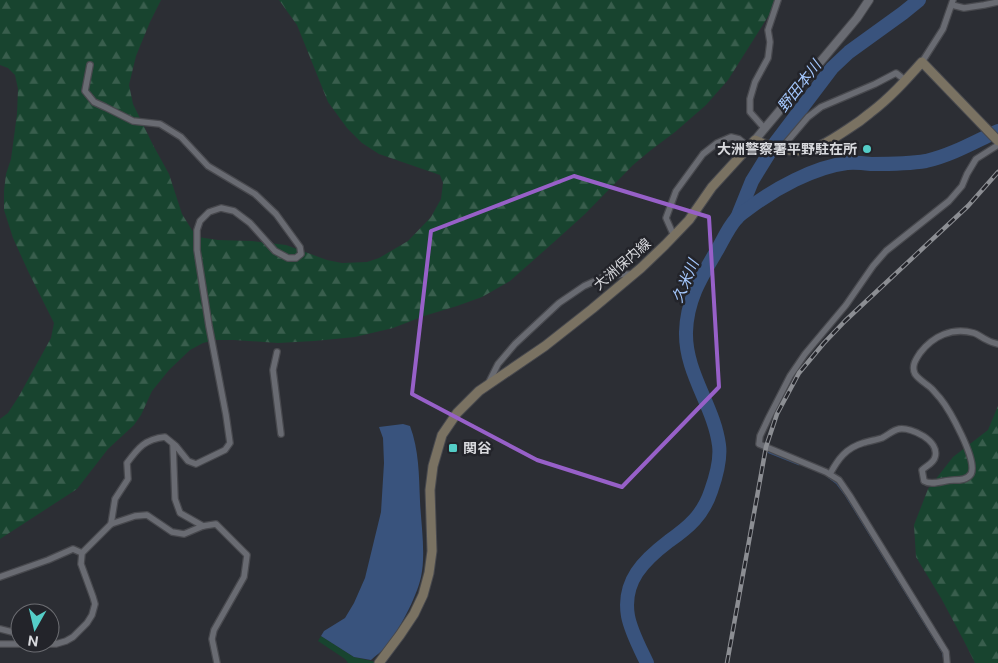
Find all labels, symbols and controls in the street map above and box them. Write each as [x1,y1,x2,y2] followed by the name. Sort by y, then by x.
[774,56,825,115] water label: 野田本川
[717,141,857,157] place label: 大洲警察署平野駐在所
[861,143,873,155] marker: 大洲警察署平野駐在所
[590,235,654,293] street label: 大洲保内線
[668,255,702,305] water label: 久米川
[463,440,492,456] place label: 関谷
[447,442,459,454] marker: 関谷
[10,603,60,653] north arrow
[27,632,40,650] text: N

